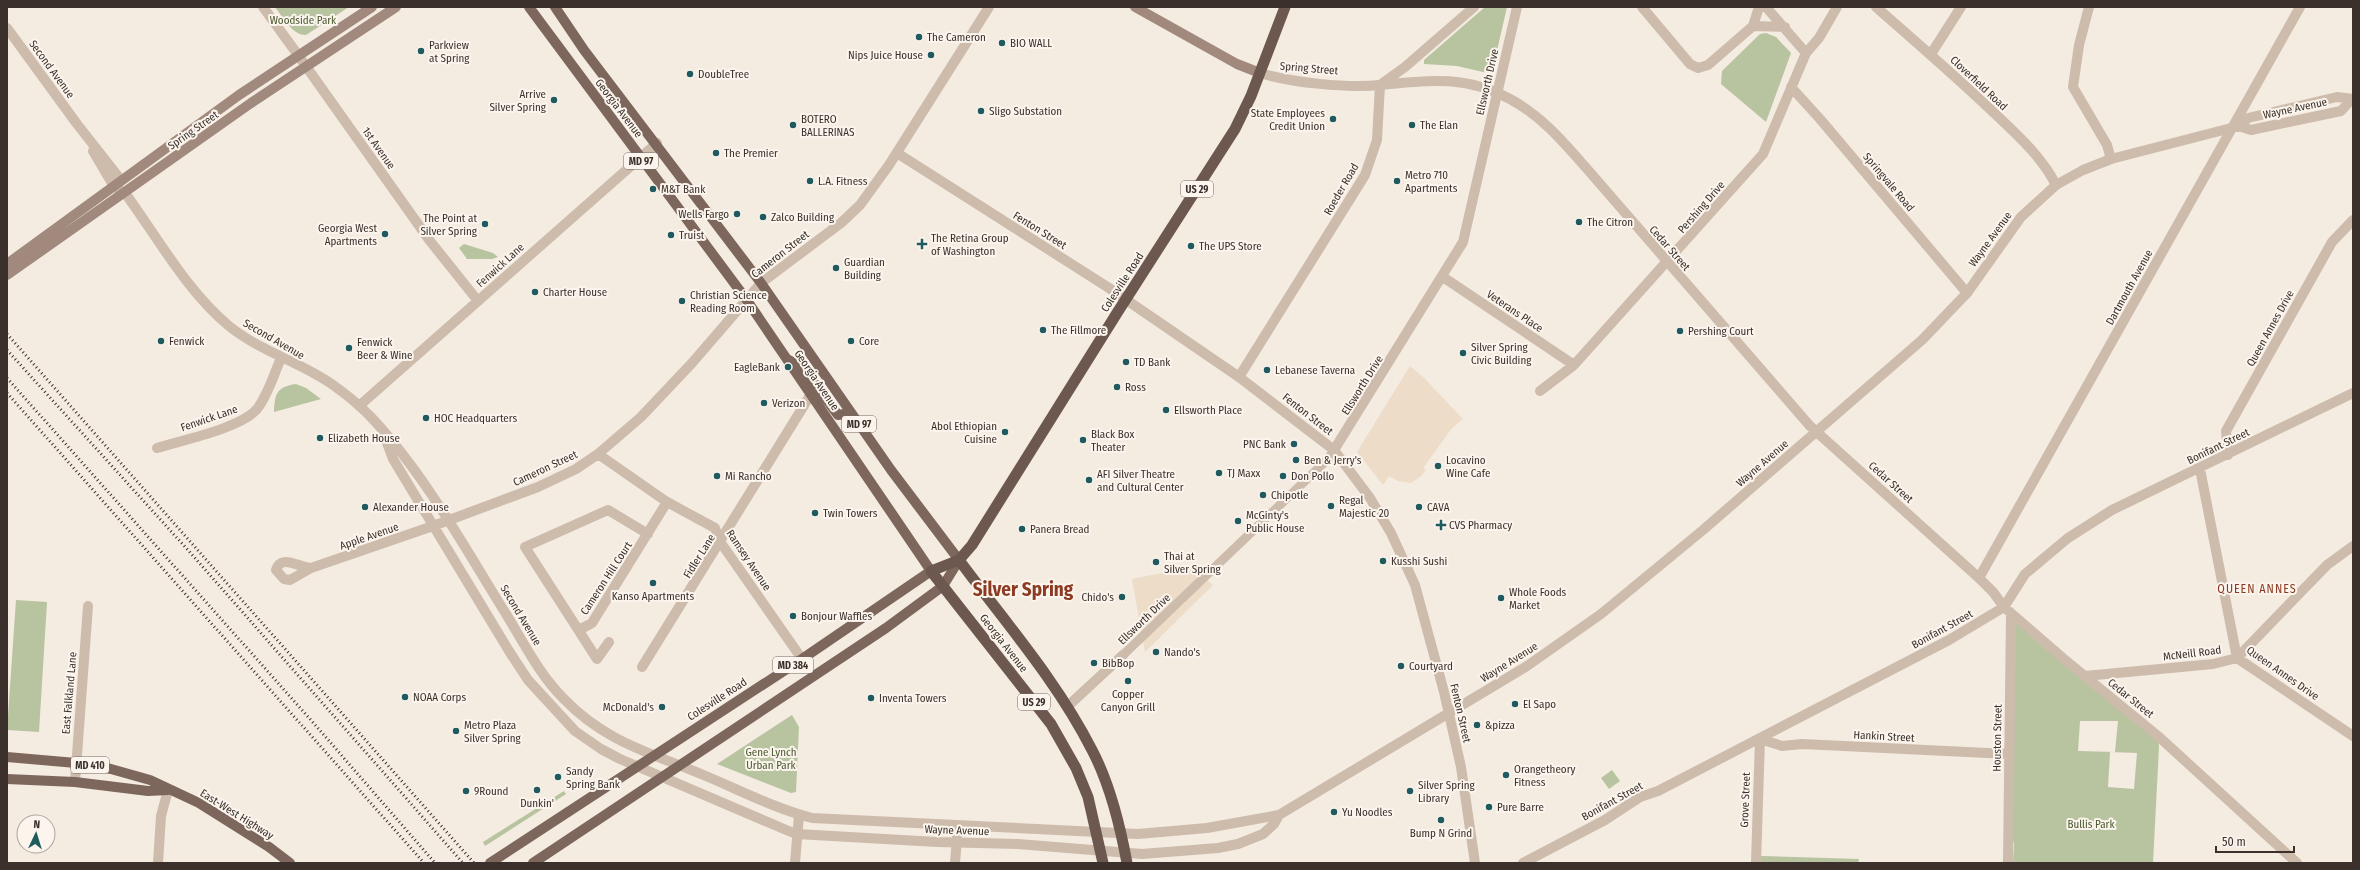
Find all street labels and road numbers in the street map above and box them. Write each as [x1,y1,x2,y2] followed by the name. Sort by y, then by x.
[26,38,77,101] street label: Second Avenue
[1474,48,1501,117] street label: Ellsworth Drive
[1947,54,2010,113] street label: Cloverfield Road
[1279,59,1339,78] street label: Spring Street
[592,76,645,140] street label: Georgia Avenue
[2262,95,2328,122] street label: Wayne Avenue
[166,108,221,153] street label: Spring Street
[359,125,398,172] street label: 1st Avenue
[1860,150,1917,214] street label: Springvale Road
[624,153,658,169] road number: MD 97
[1321,161,1361,217] street label: Roeder Road
[1675,179,1727,236] street label: Pershing Drive
[1181,181,1213,197] road number: US 29
[1011,209,1069,252] street label: Fenton Street
[1966,209,2015,269] street label: Wayne Avenue
[1646,223,1693,274] street label: Cedar Street
[749,228,812,281] street label: Cameron Street
[474,241,527,290] street label: Fenwick Lane
[2103,247,2156,327] street label: Dartmouth Avenue
[1098,250,1146,314] street label: Colesville Road
[1484,288,1545,335] street label: Veterans Place
[2244,288,2297,369] street label: Queen Annes Drive
[241,317,307,362] street label: Second Avenue
[792,348,842,413] street label: Georgia Avenue
[1339,353,1386,417] street label: Ellsworth Drive
[1280,391,1336,438] street label: Fenton Street
[179,403,239,434] street label: Fenwick Lane
[842,416,876,432] road number: MD 97
[2185,426,2252,467] street label: Bonifant Street
[1734,437,1791,490] street label: Wayne Avenue
[511,448,580,489] street label: Cameron Street
[1866,459,1916,506] street label: Cedar Street
[338,520,400,553] street label: Apple Avenue
[724,527,774,593] street label: Ramsey Avenue
[681,532,718,581] street label: Fidler Lane
[578,539,635,617] street label: Cameron Hill Court
[497,583,544,648] street label: Second Avenue
[1116,591,1173,648] street label: Ellsworth Drive
[1909,607,1975,652] street label: Bonifant Street
[977,612,1030,675] street label: Georgia Avenue
[1478,640,1540,685] street label: Wayne Avenue
[2162,643,2222,664] street label: McNeill Road
[2244,644,2321,703] street label: Queen Annes Drive
[59,651,80,735] street label: East Falkland Lane
[773,657,813,673] road number: MD 384
[685,675,749,723] street label: Colesville Road
[2105,676,2157,721] street label: Cedar Street
[1447,682,1474,744] street label: Fenton Street
[1018,694,1050,710] road number: US 29
[1990,704,2005,772] street label: Houston Street
[1853,728,1915,745] street label: Hankin Street
[71,757,109,773] road number: MD 410
[1738,772,1753,828] street label: Grove Street
[1579,779,1645,824] street label: Bonifant Street
[198,787,276,842] street label: East-West Highway
[924,823,990,838] street label: Wayne Avenue

